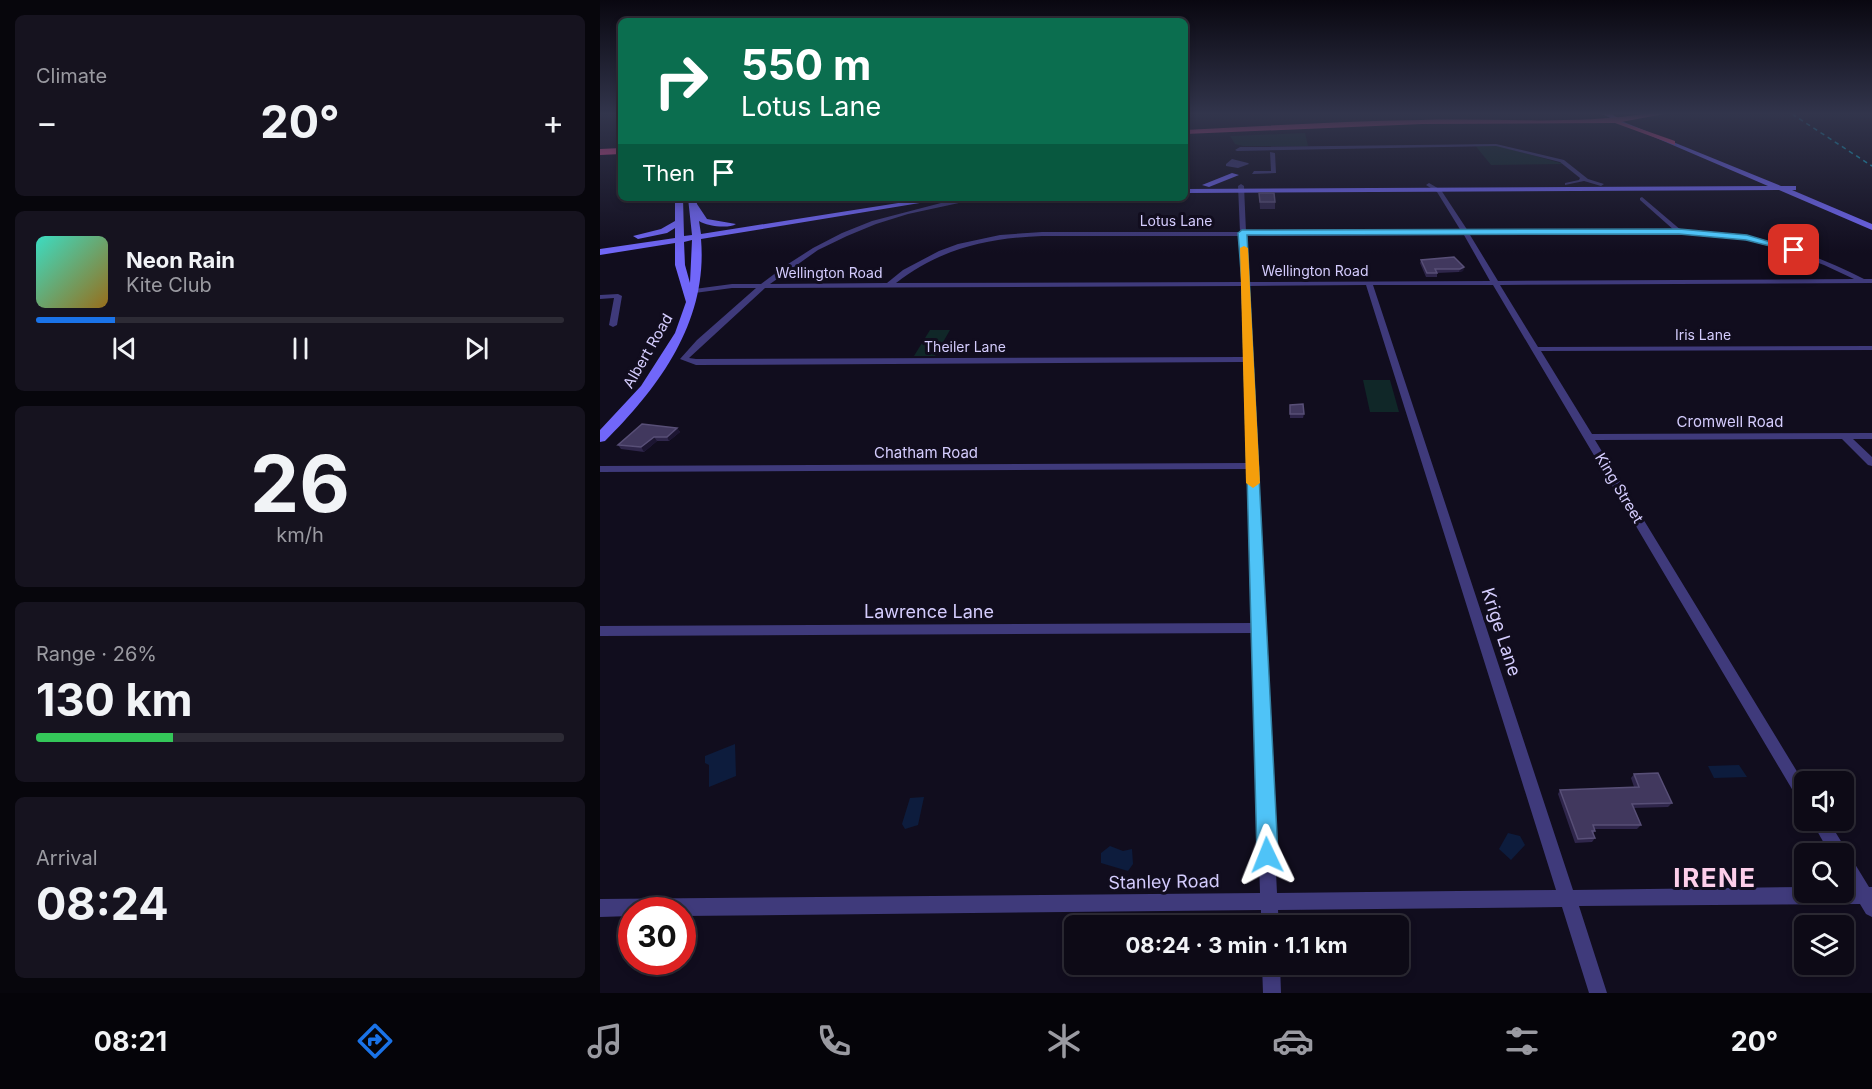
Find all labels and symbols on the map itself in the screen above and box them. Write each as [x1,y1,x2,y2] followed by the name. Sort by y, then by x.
[1140,212,1212,229] street label: Lotus Lane
[1768,224,1819,275] pin
[1261,262,1369,279] street label: Wellington Road
[775,264,883,281] street label: Wellington Road
[619,310,677,391] street label: Albert Road
[1675,326,1731,343] street label: Iris Lane
[924,338,1006,355] street label: Theiler Lane
[1677,412,1783,431] street label: Cromwell Road
[874,443,978,462] street label: Chatham Road
[1591,449,1648,526] street label: King Street
[1477,585,1526,679] street label: Krige Lane
[864,601,994,622] street label: Lawrence Lane
[1235,823,1299,887] position arrow
[1673,862,1757,893] district label: IRENE
[1108,870,1220,893] street label: Stanley Road
[618,897,696,975] speed limit sign: 30

